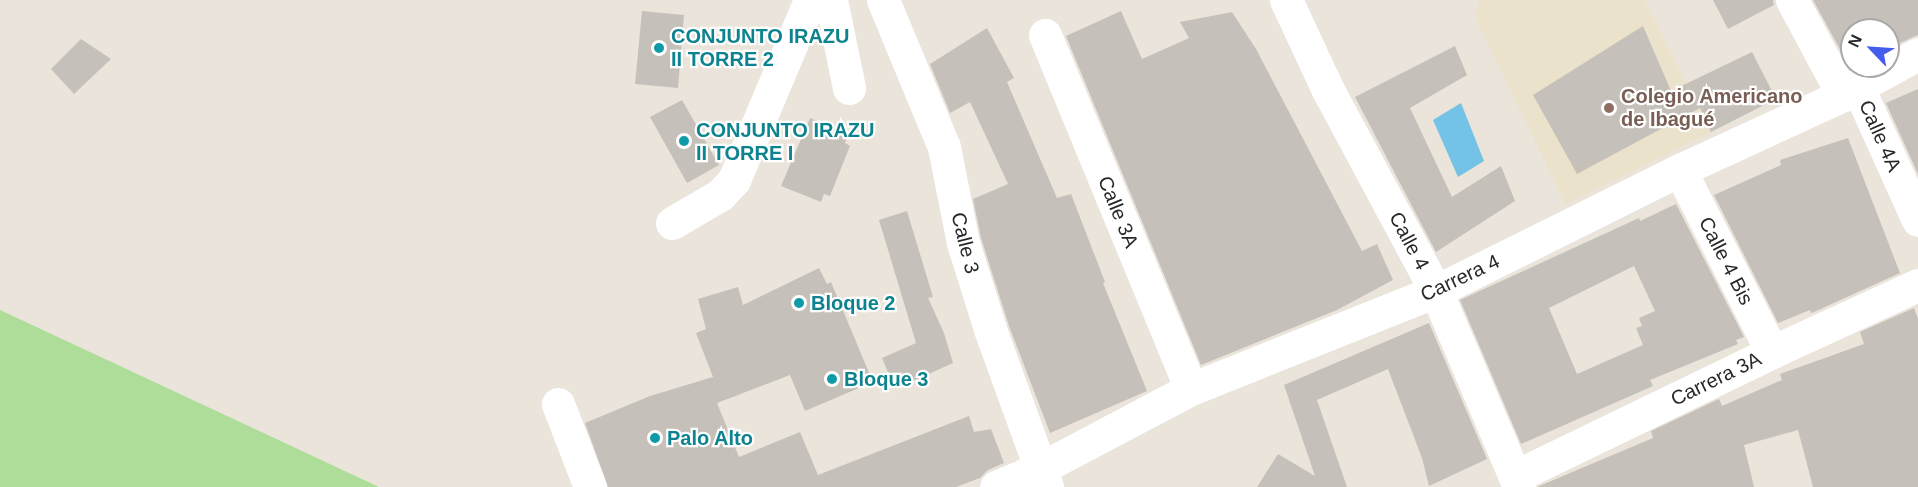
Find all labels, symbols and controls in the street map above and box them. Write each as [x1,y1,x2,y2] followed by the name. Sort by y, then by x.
[1840,18,1900,78] north arrow
[671,24,850,71] place label: CONJUNTO IRAZU II TORRE 2
[1845,32,1865,50] text: N
[652,41,666,55] marker: CONJUNTO IRAZU II TORRE 2
[1621,84,1803,131] place label: Colegio Americano de Ibagué
[1854,97,1906,175] street label: Calle 4A
[1602,101,1616,115] marker: Colegio Americano de Ibagué
[696,118,875,165] place label: CONJUNTO IRAZU II TORRE I
[677,134,691,148] marker: CONJUNTO IRAZU II TORRE I
[1093,172,1143,252] street label: Calle 3A
[1384,208,1434,274] street label: Calle 4
[946,210,984,276] street label: Calle 3
[1694,213,1758,309] street label: Calle 4 Bis
[1417,249,1503,307] street label: Carrera 4
[811,291,895,315] place label: Bloque 2
[792,296,806,310] marker: Bloque 2
[1667,347,1765,411] street label: Carrera 3A
[844,367,928,391] place label: Bloque 3
[825,372,839,386] marker: Bloque 3
[667,426,754,450] place label: Palo Alto
[648,431,662,445] marker: Palo Alto

